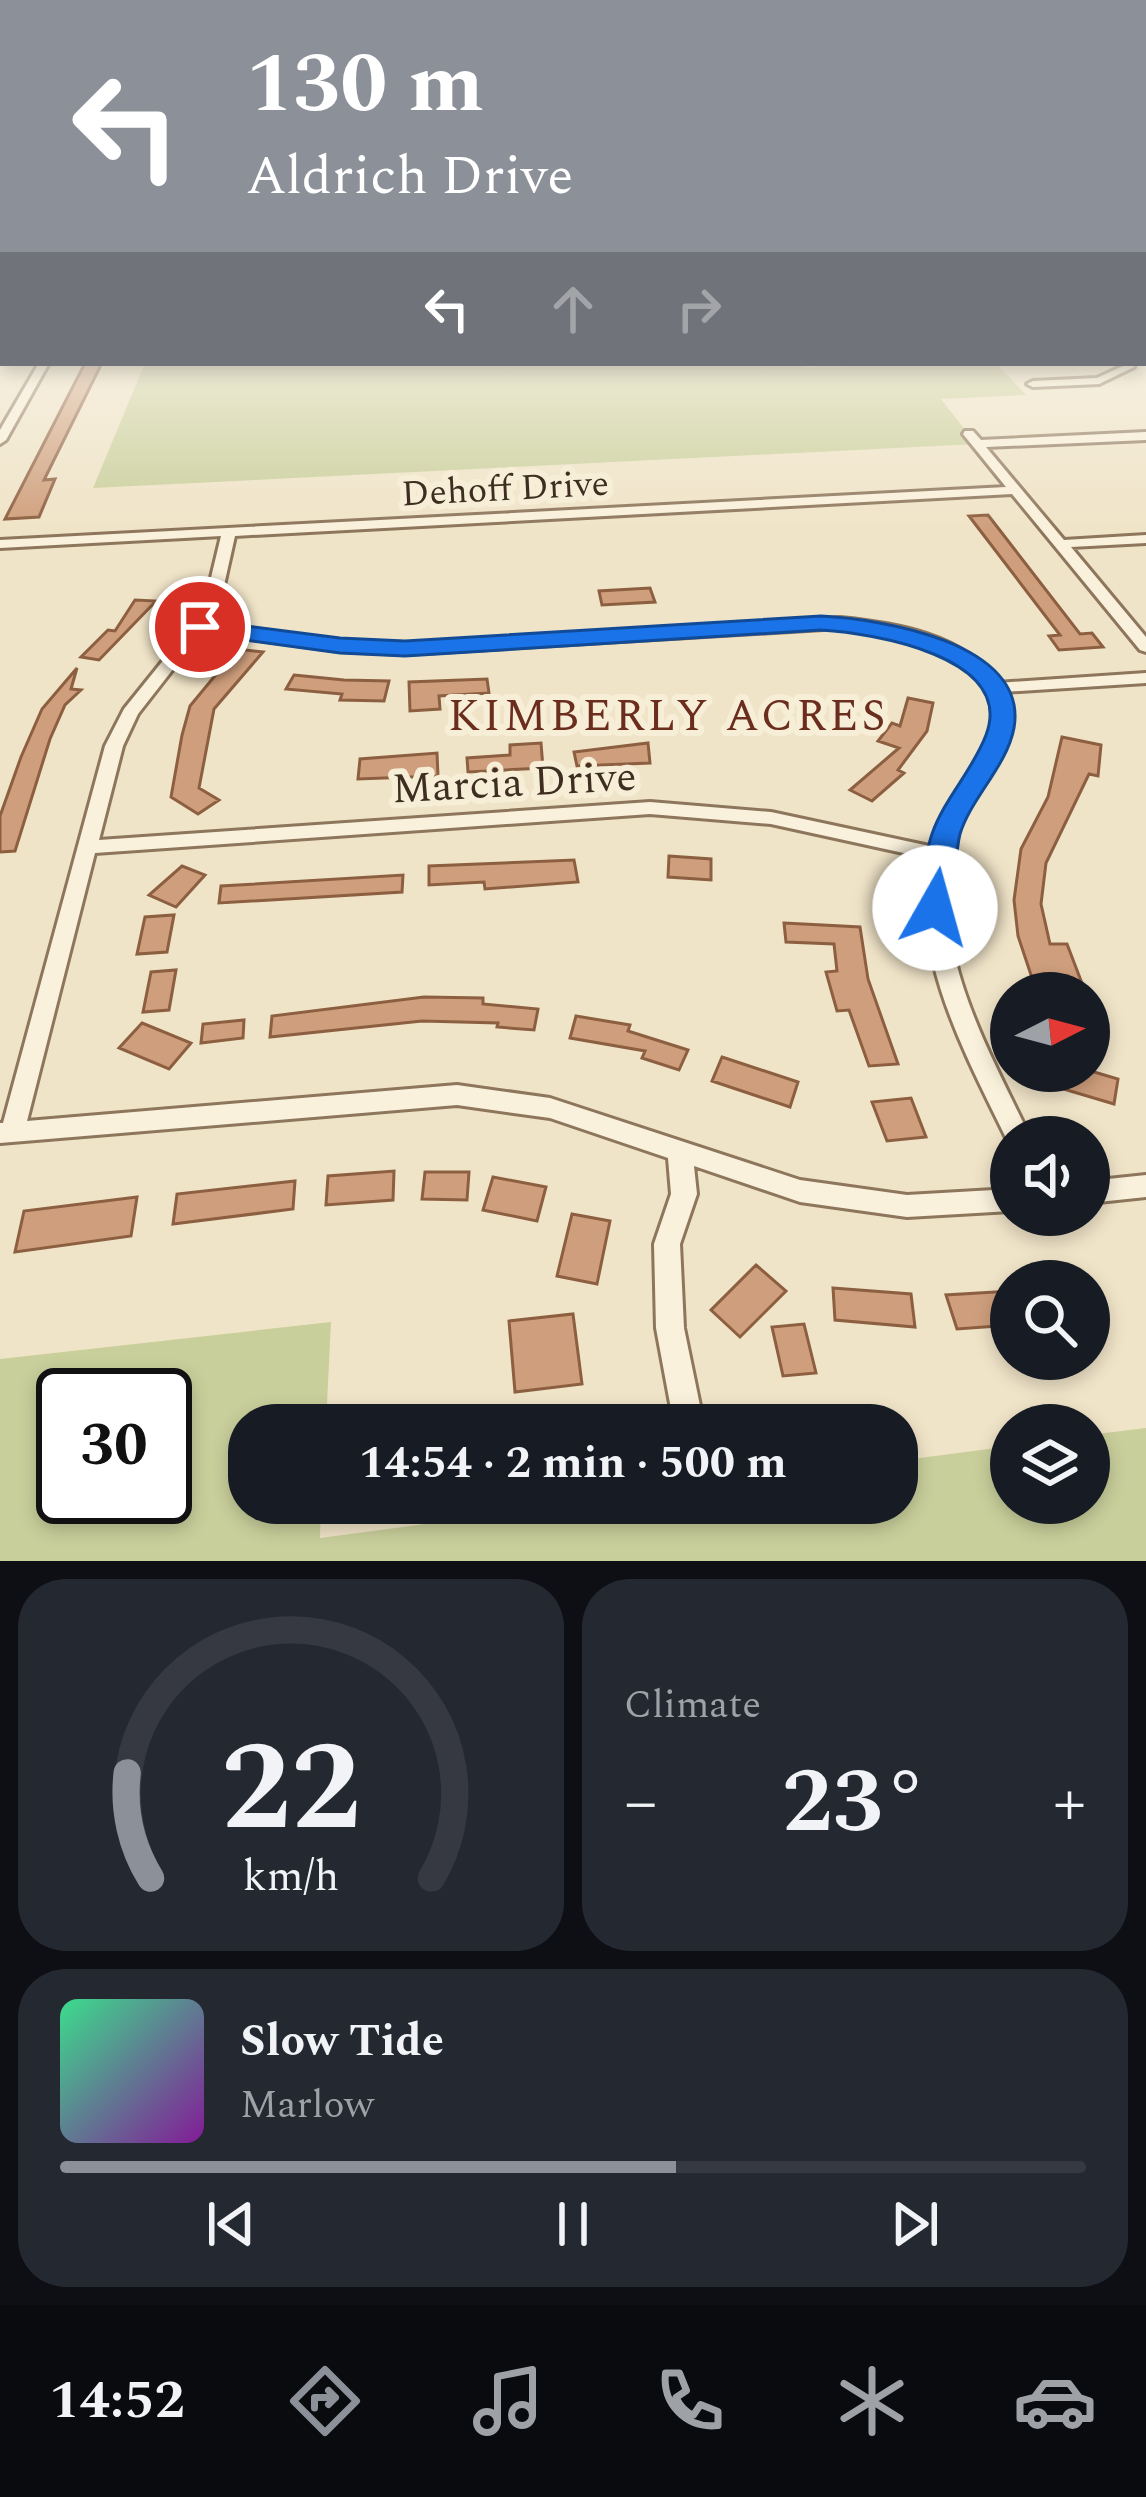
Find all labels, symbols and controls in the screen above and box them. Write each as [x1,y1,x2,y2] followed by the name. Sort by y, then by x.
[246,21,484,149] text: 130 m
[48,48,204,204] icon: left
[246,136,573,218] text: Aldrich Drive
[414,276,480,342] icon: left
[540,276,606,342] icon: ahead
[666,276,732,342] icon: right
[400,457,610,522] street label: Dehoff Drive
[149,576,251,678] pin
[167,594,233,660] icon: arrive
[448,682,888,751] district label: KIMBERLY ACRES
[390,746,638,821] street label: Marcia Drive
[872,845,998,971] position arrow
[990,972,1110,1092] north arrow
[990,972,1110,1524] map controls
[990,1116,1110,1236] button: sound
[990,1260,1110,1380] button: search
[36,1368,192,1524] speed limit sign: 30
[990,1404,1110,1524] button: layers
[359,1429,787,1498] text: 14:54 · 2 min · 500 m
[624,1676,761,1735] text: Climate
[221,1695,361,1885] text: 22
[782,1735,928,1872] text: 23°
[624,1753,657,1854] text: −
[1053,1753,1086,1854] text: +
[243,1845,339,1910] text: km/h
[240,2007,444,2076] text: Slow Tide
[240,2076,374,2135] text: Marlow
[198,2191,264,2257] icon: previous
[540,2191,606,2257] icon: pause
[882,2191,948,2257] icon: next
[283,2359,367,2443] icon: directions
[466,2359,550,2443] icon: music
[648,2359,732,2443] icon: phone
[830,2359,914,2443] icon: climate
[1013,2359,1097,2443] icon: car
[49,2360,185,2442] text: 14:52

